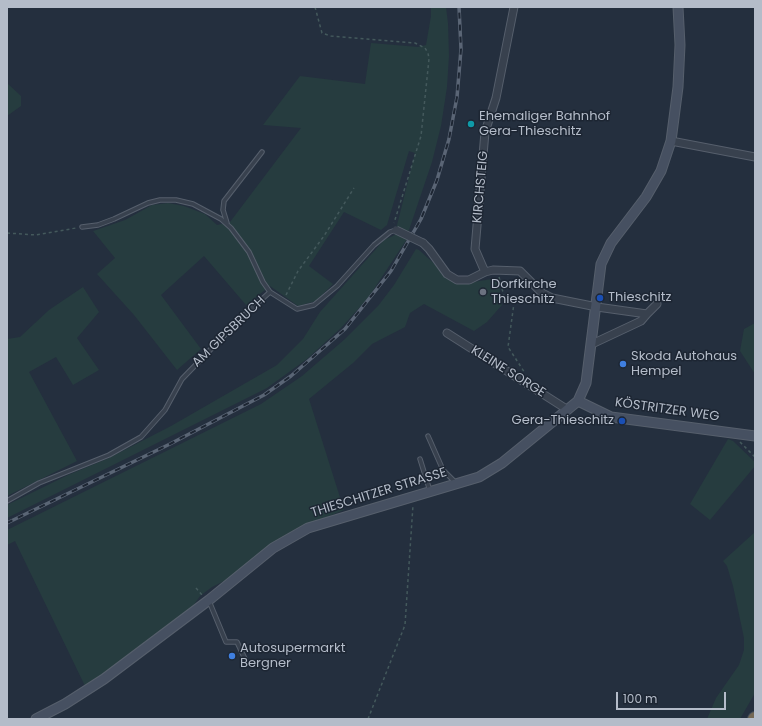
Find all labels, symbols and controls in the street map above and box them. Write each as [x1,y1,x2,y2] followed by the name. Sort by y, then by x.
[479,109,610,140] place label: Ehemaliger Bahnhof Gera-Thieschitz
[466,119,476,129] marker: Ehemaliger Bahnhof Gera-Thieschitz
[470,150,492,224] street label: KIRCHSTEIG
[491,277,557,308] place label: Dorfkirche Thieschitz
[478,287,488,297] marker: Dorfkirche Thieschitz
[608,290,671,306] place label: Thieschitz
[189,293,269,371] street label: AM GIPSBRUCH
[595,293,605,303] marker: Thieschitz
[468,343,548,401] street label: KLEINE SORGE
[631,349,737,380] place label: Skoda Autohaus Hempel
[618,359,628,369] marker: Skoda Autohaus Hempel
[614,395,720,425] street label: KÖSTRITZER WEG
[512,413,614,429] place label: Gera-Thieschitz
[617,416,627,426] marker: Gera-Thieschitz
[309,465,449,521] street label: THIESCHITZER STRASSE
[240,641,345,672] place label: Autosupermarkt Bergner
[227,651,237,661] marker: Autosupermarkt Bergner
[618,684,728,710] scale bar
[623,690,657,707] text: 100 m

